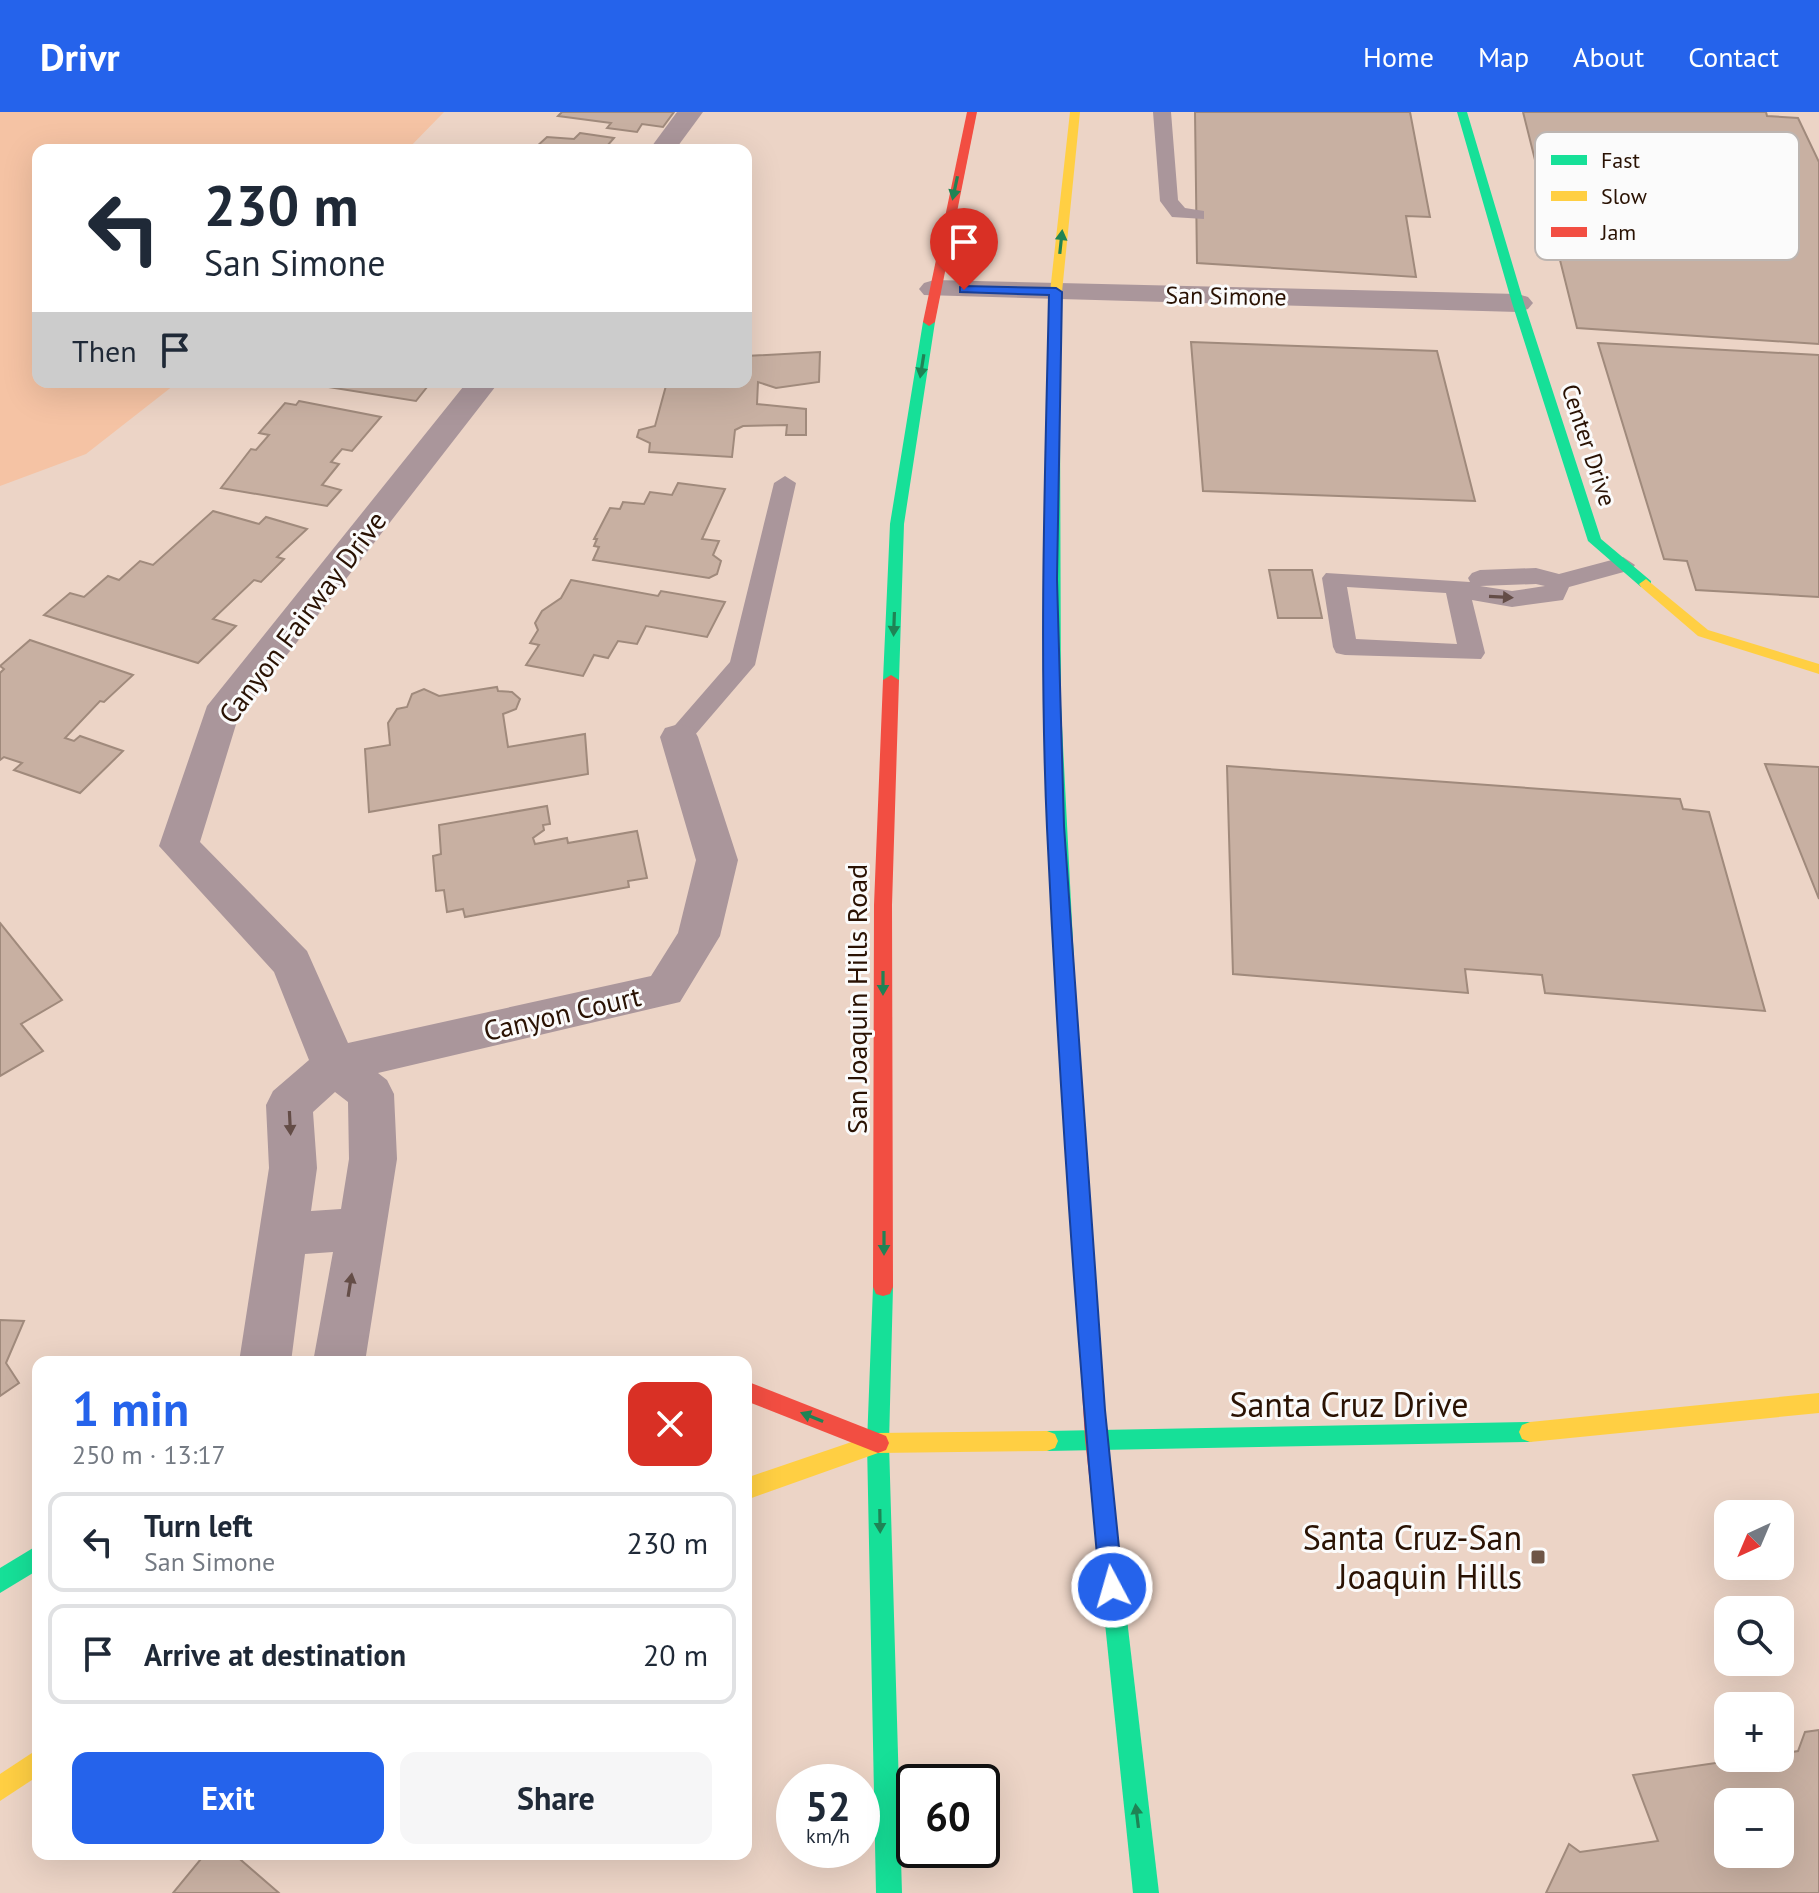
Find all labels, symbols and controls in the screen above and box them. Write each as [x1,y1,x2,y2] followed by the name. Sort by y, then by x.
[40,32,120,81] text: Drivr
[1363,38,1434,75] text: Home
[1478,38,1529,75] text: Map
[1573,38,1644,75] text: About
[1688,38,1779,75] text: Contact
[1535,132,1799,260] legend
[1601,146,1641,174] text: Fast
[204,169,359,241] text: 230 m
[72,176,176,280] icon: left
[948,176,961,201] one-way arrow
[1601,182,1647,210] text: Slow
[930,208,998,290] pin
[1600,218,1636,246] text: Jam
[942,220,986,264] icon: arrive
[1054,230,1067,255] one-way arrow
[204,239,386,286] text: San Simone
[1165,279,1287,313] street label: San Simone
[153,328,197,372] icon: arrive
[72,331,137,370] text: Then
[915,354,927,379] one-way arrow
[1555,380,1623,510] street label: Center Drive
[210,503,394,731] street label: Canyon Fairway Drive
[1489,591,1514,604] one-way arrow
[887,612,900,637] one-way arrow
[838,864,875,1134] street label: San Joaquin Hills Road
[877,971,889,996] one-way arrow
[480,977,645,1049] street label: Canyon Court
[284,1111,297,1136] one-way arrow
[878,1231,890,1256] one-way arrow
[345,1272,357,1297] one-way arrow
[72,1377,189,1439] text: 1 min
[628,1382,712,1466] button: close
[1229,1382,1469,1426] street label: Santa Cruz Drive
[800,1410,824,1423] one-way arrow
[72,1438,226,1471] text: 250 m · 13:17
[1714,1500,1794,1580] north arrow
[1714,1500,1794,1868] map controls
[144,1506,252,1545] text: Turn left
[873,1509,886,1534] one-way arrow
[1303,1515,1522,1598] place label: Santa Cruz-San Joaquin Hills
[76,1520,120,1564] icon: left
[627,1523,708,1562] text: 230 m
[144,1545,275,1578] text: San Simone
[1070,1545,1154,1629] position arrow
[1529,1548,1547,1566] marker: Santa Cruz-San Joaquin Hills
[1714,1596,1794,1676] button: search
[76,1632,120,1676] icon: arrive
[144,1635,406,1674] text: Arrive at destination
[643,1635,708,1674] text: 20 m
[1714,1692,1794,1772] button: +
[72,1752,384,1844] button: Exit
[400,1752,712,1844] button: Share
[896,1764,1000,1868] speed limit sign: 60
[805,1780,851,1832] text: 52
[1714,1788,1794,1868] button: −
[1130,1803,1143,1828] one-way arrow
[806,1823,850,1849] text: km/h

